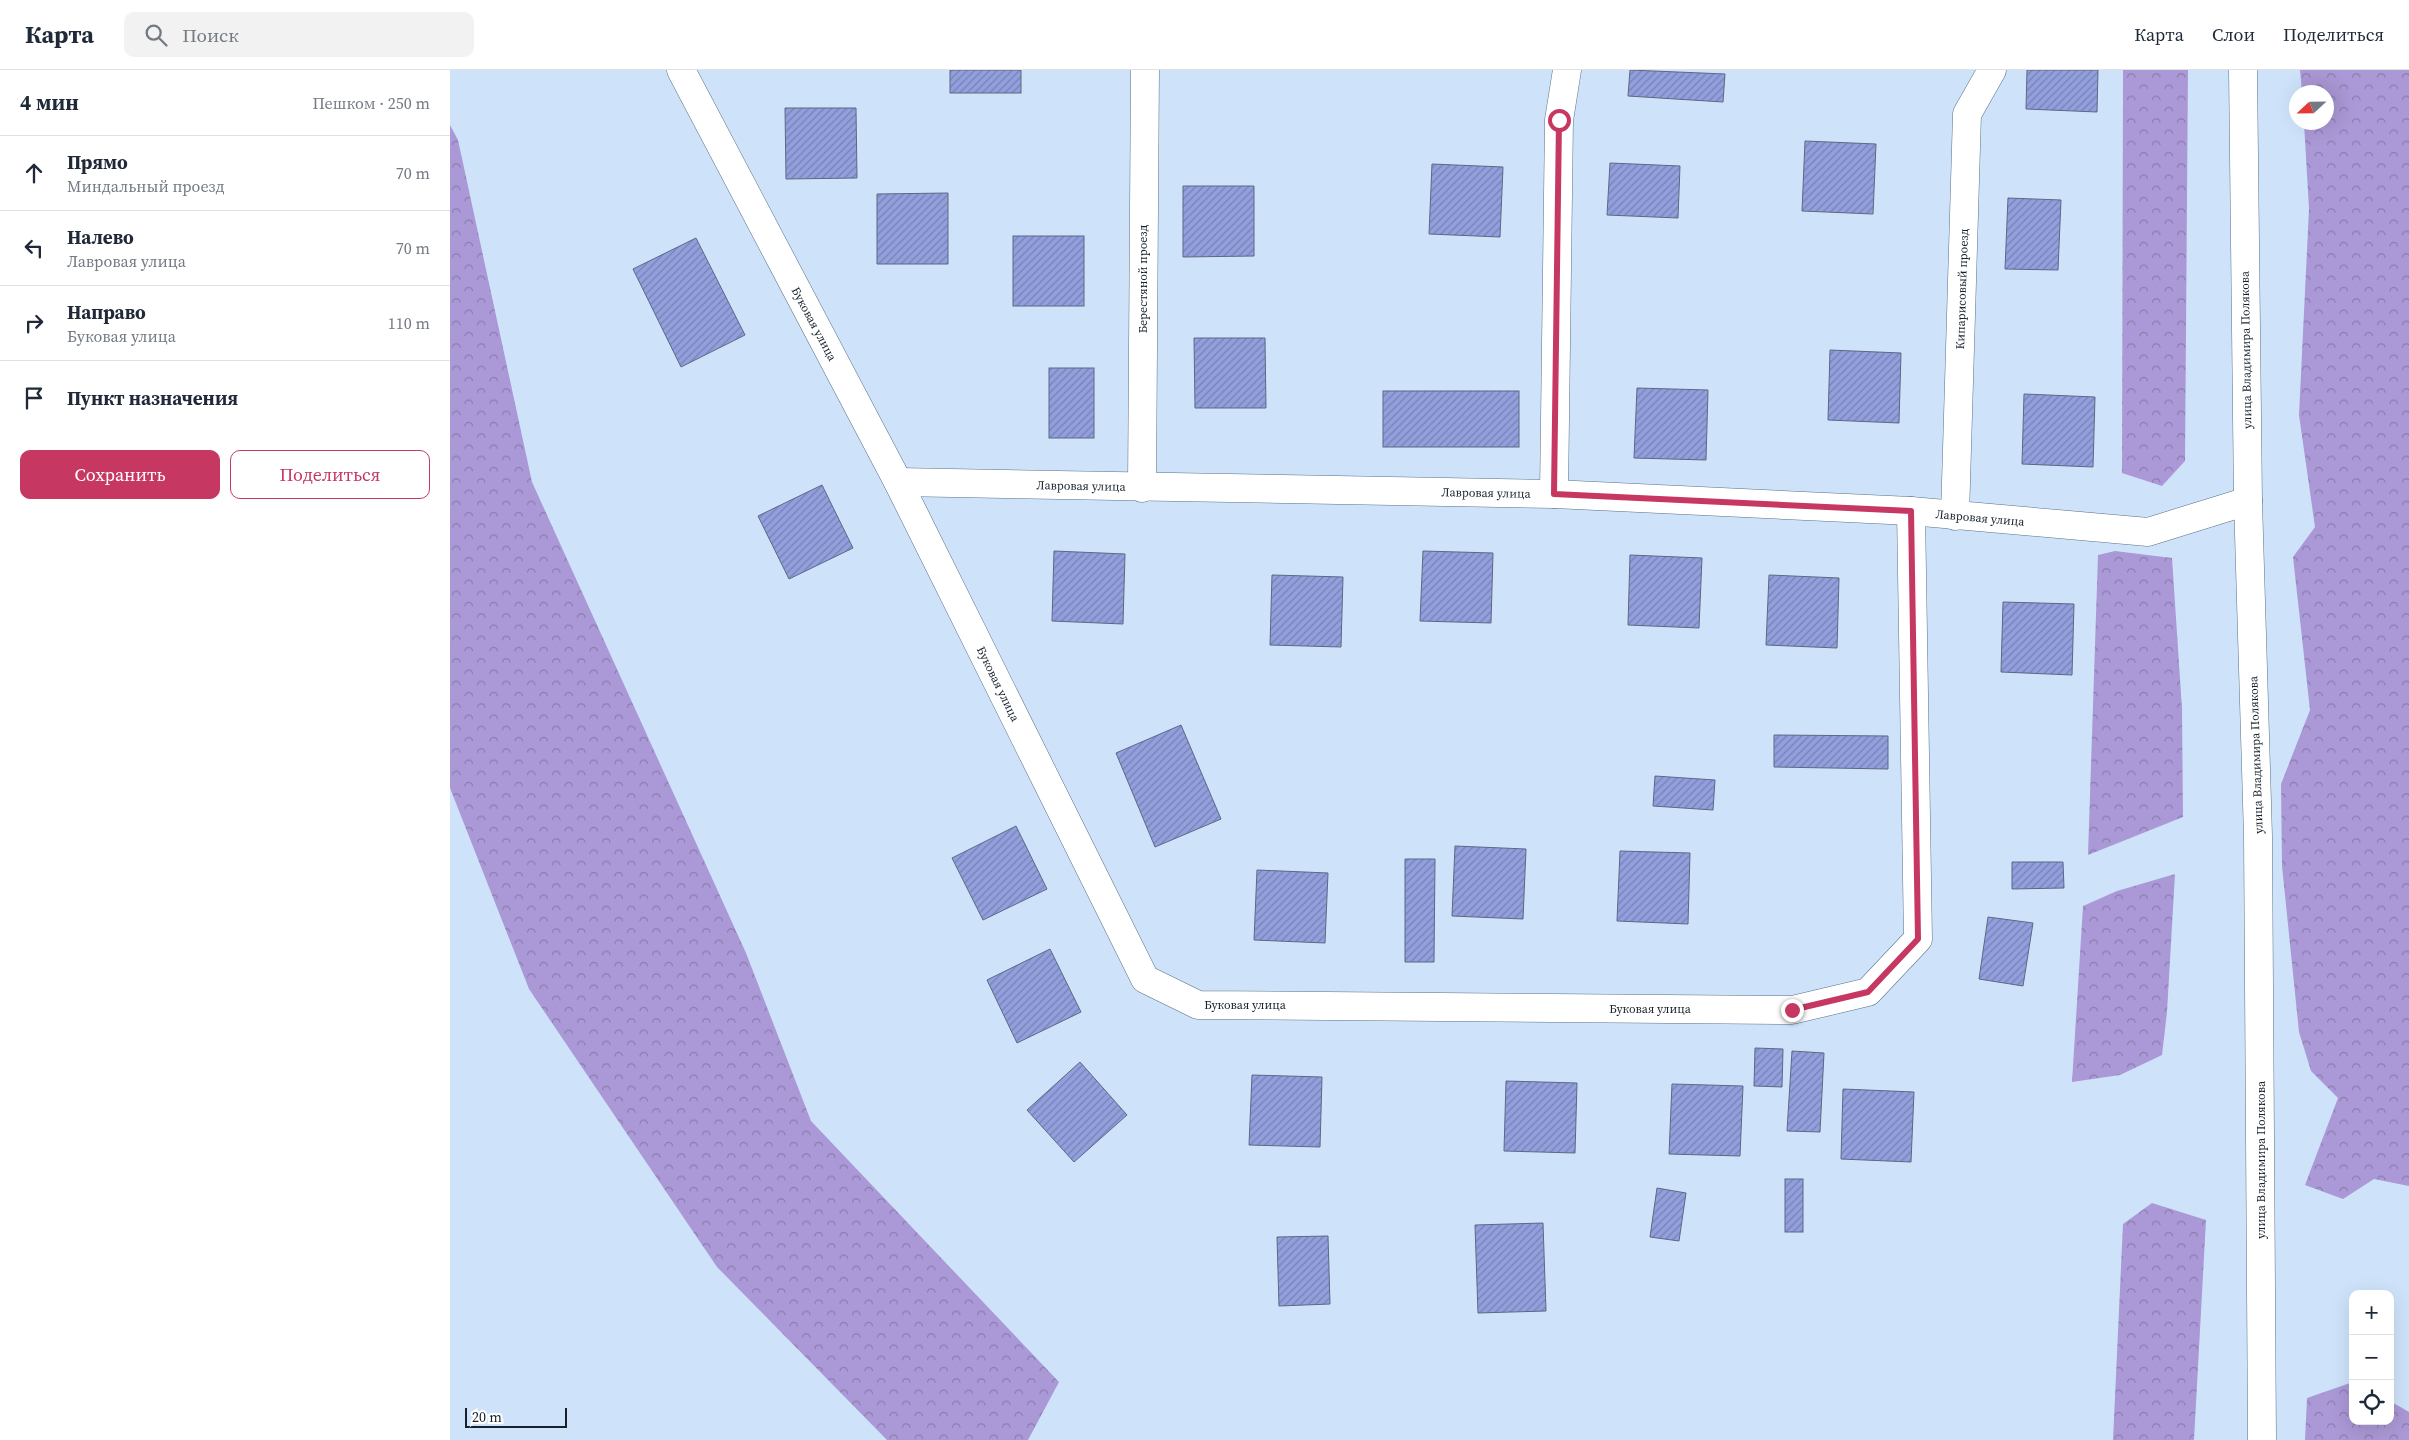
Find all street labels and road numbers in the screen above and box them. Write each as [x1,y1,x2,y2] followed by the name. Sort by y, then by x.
[1135,224,1151,333] street label: Берестяной проезд
[1952,228,1972,350] street label: Кипарисовый проезд
[2237,270,2255,429] street label: улица Владимира Полякова
[788,284,841,365] street label: Буковая улица
[1036,477,1127,495] street label: Лавровая улица
[1441,484,1532,502] street label: Лавровая улица
[1935,506,2026,530] street label: Лавровая улица
[973,644,1023,725] street label: Буковая улица
[2245,675,2267,834] street label: улица Владимира Полякова
[1204,997,1287,1013] street label: Буковая улица
[1609,1001,1692,1017] street label: Буковая улица
[2253,1080,2269,1239] street label: улица Владимира Полякова

